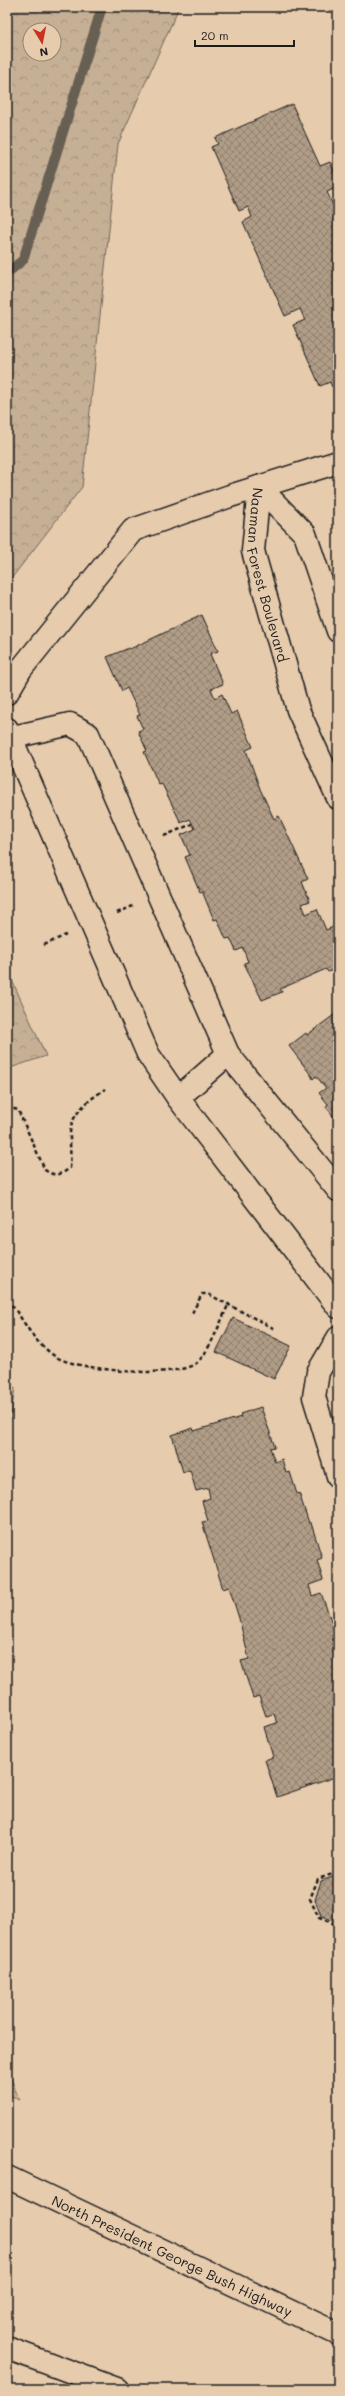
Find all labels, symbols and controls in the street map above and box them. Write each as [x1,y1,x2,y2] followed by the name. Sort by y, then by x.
[22,22,62,62] north arrow
[195,22,294,48] scale bar
[201,27,229,43] text: 20 m
[38,44,49,60] text: N
[243,487,293,664] street label: Naaman Forest Boulevard
[49,2190,296,2321] street label: North President George Bush Highway

